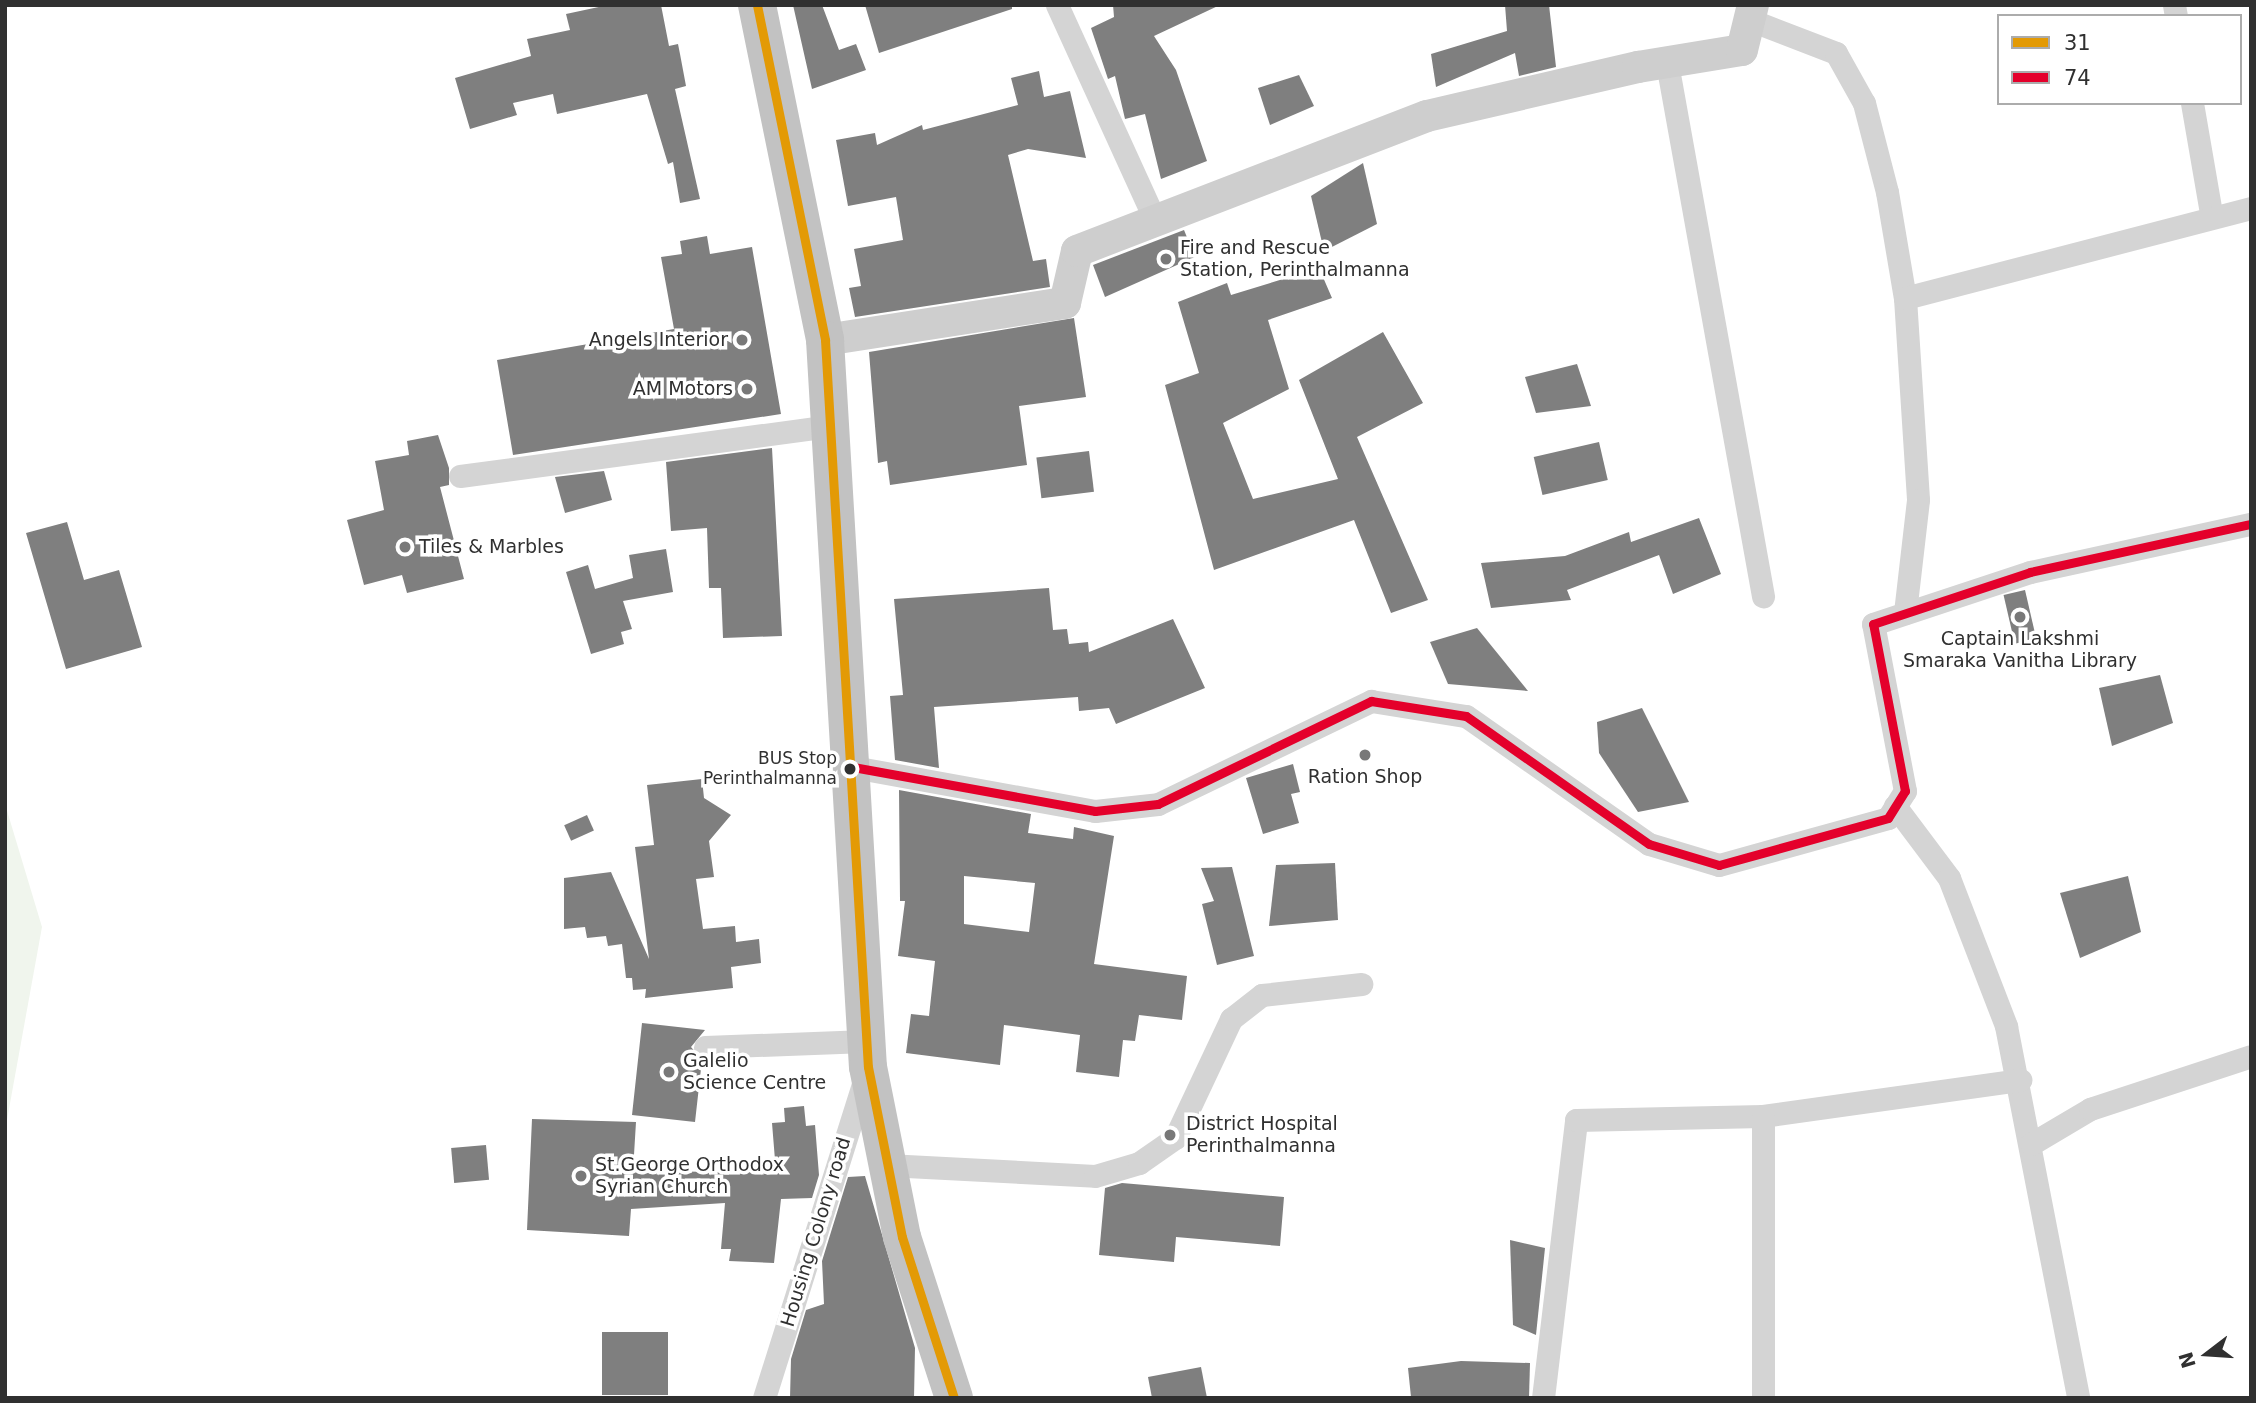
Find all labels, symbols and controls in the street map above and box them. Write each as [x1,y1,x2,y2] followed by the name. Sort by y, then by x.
[1997,14,2242,105] legend
[2064,31,2091,55] text: 31
[2064,66,2091,90] text: 74
[1180,237,1410,281] place label: Fire and Rescue Station, Perinthalmanna
[1158,251,1174,267] marker: Fire and Rescue Station, Perinthalmanna
[589,329,728,351] place label: Angels Interior
[734,332,750,348] marker: Angels Interior
[633,378,733,400] place label: AM Motors
[739,381,755,397] marker: AM Motors
[419,536,564,558] place label: Tiles & Marbles
[397,539,413,555] marker: Tiles & Marbles
[2012,609,2028,625] marker: Captain Lakshmi Smaraka Vanitha Library
[1903,628,2137,672] place label: Captain Lakshmi Smaraka Vanitha Library
[1357,747,1373,763] marker: Ration Shop
[703,749,837,789] place label: BUS Stop Perinthalmanna
[843,762,857,776] marker: BUS Stop Perinthalmanna
[1308,766,1422,788] place label: Ration Shop
[683,1050,826,1094] place label: Galelio Science Centre
[661,1064,677,1080] marker: Galelio Science Centre
[1186,1113,1338,1157] place label: District Hospital Perinthalmanna
[1160,1125,1180,1145] marker: District Hospital Perinthalmanna
[776,1134,856,1330] street label: Housing Colony road
[595,1154,784,1198] place label: St.George Orthodox Syrian Church
[573,1168,589,1184] marker: St.George Orthodox Syrian Church
[2172,1319,2242,1389] north arrow
[2174,1349,2200,1371] text: N

